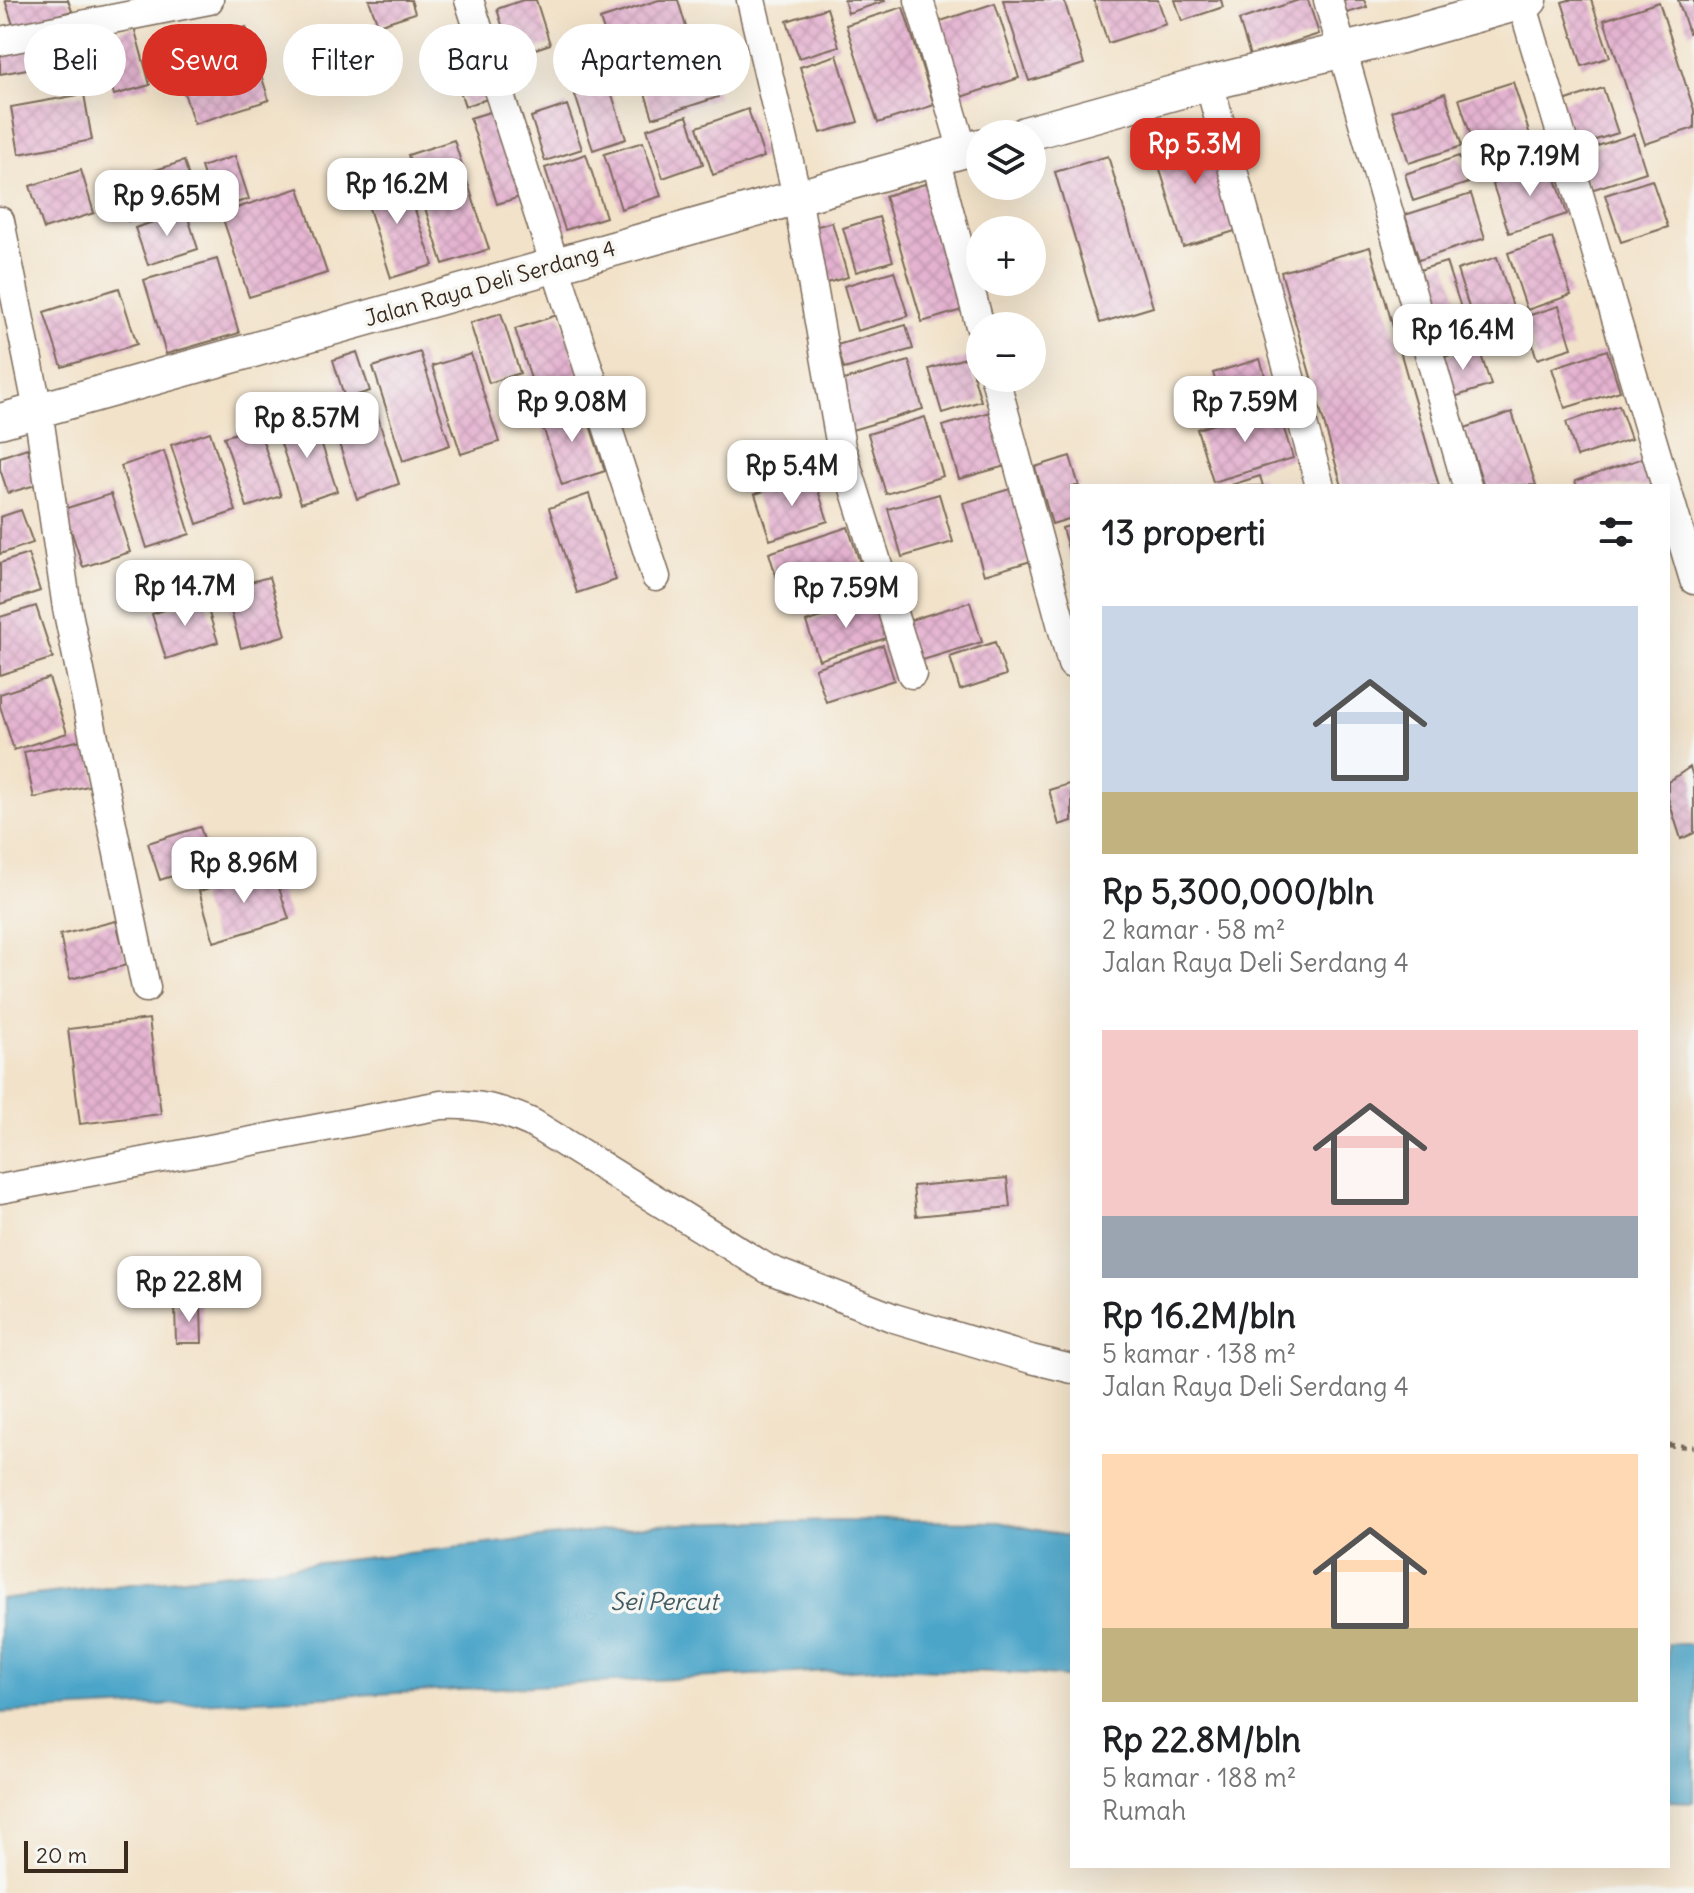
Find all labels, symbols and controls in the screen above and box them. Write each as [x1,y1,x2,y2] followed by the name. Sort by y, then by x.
[24,24,126,96] chip: Beli
[142,24,267,96] chip: Sewa
[283,24,403,96] chip: Filter
[419,24,537,96] chip: Baru
[553,24,750,96] chip: Apartemen
[1121,118,1269,186] pin: Rp 5.3M
[966,120,1046,392] map controls
[966,120,1046,200] button: layers
[1148,127,1242,160] text: Rp 5.3M
[1447,130,1613,198] pin: Rp 7.19M
[1479,139,1581,172] text: Rp 7.19M
[314,158,480,226] pin: Rp 16.2M
[345,167,449,200] text: Rp 16.2M
[84,170,250,238] pin: Rp 9.65M
[113,179,221,212] text: Rp 9.65M
[966,216,1046,296] button: +
[361,234,619,332] street label: Jalan Raya Deli Serdang 4
[1380,304,1546,372] pin: Rp 16.4M
[966,312,1046,392] button: −
[1411,313,1515,346] text: Rp 16.4M
[489,376,655,444] pin: Rp 9.08M
[1162,376,1328,444] pin: Rp 7.59M
[517,385,627,418] text: Rp 9.08M
[1192,385,1298,418] text: Rp 7.59M
[224,392,390,460] pin: Rp 8.57M
[254,401,360,434] text: Rp 8.57M
[718,440,866,508] pin: Rp 5.4M
[745,449,839,482] text: Rp 5.4M
[1594,510,1638,554] icon: filters
[1102,511,1266,554] text: 13 properti
[102,560,268,628] pin: Rp 14.7M
[763,562,929,630] pin: Rp 7.59M
[134,569,236,602] text: Rp 14.7M
[793,571,899,604] text: Rp 7.59M
[1298,658,1442,802] icon: home
[161,837,327,905] pin: Rp 8.96M
[190,846,298,879] text: Rp 8.96M
[1102,870,1374,913] text: Rp 5,300,000/bln
[1102,913,1285,946] text: 2 kamar · 58 m²
[1102,946,1409,979] text: Jalan Raya Deli Serdang 4
[1298,1082,1442,1226] icon: home
[106,1256,272,1324] pin: Rp 22.8M
[135,1265,243,1298] text: Rp 22.8M
[1102,1294,1296,1337] text: Rp 16.2M/bln
[1102,1337,1296,1370] text: 5 kamar · 138 m²
[1102,1370,1409,1403] text: Jalan Raya Deli Serdang 4
[1298,1506,1442,1650] icon: home
[610,1586,721,1616] water label: Sei Percut
[1102,1718,1301,1761] text: Rp 22.8M/bln
[1102,1761,1296,1794] text: 5 kamar · 188 m²
[1102,1794,1186,1827] text: Rumah
[24,1837,128,1873] scale bar
[36,1841,87,1869] text: 20 m

